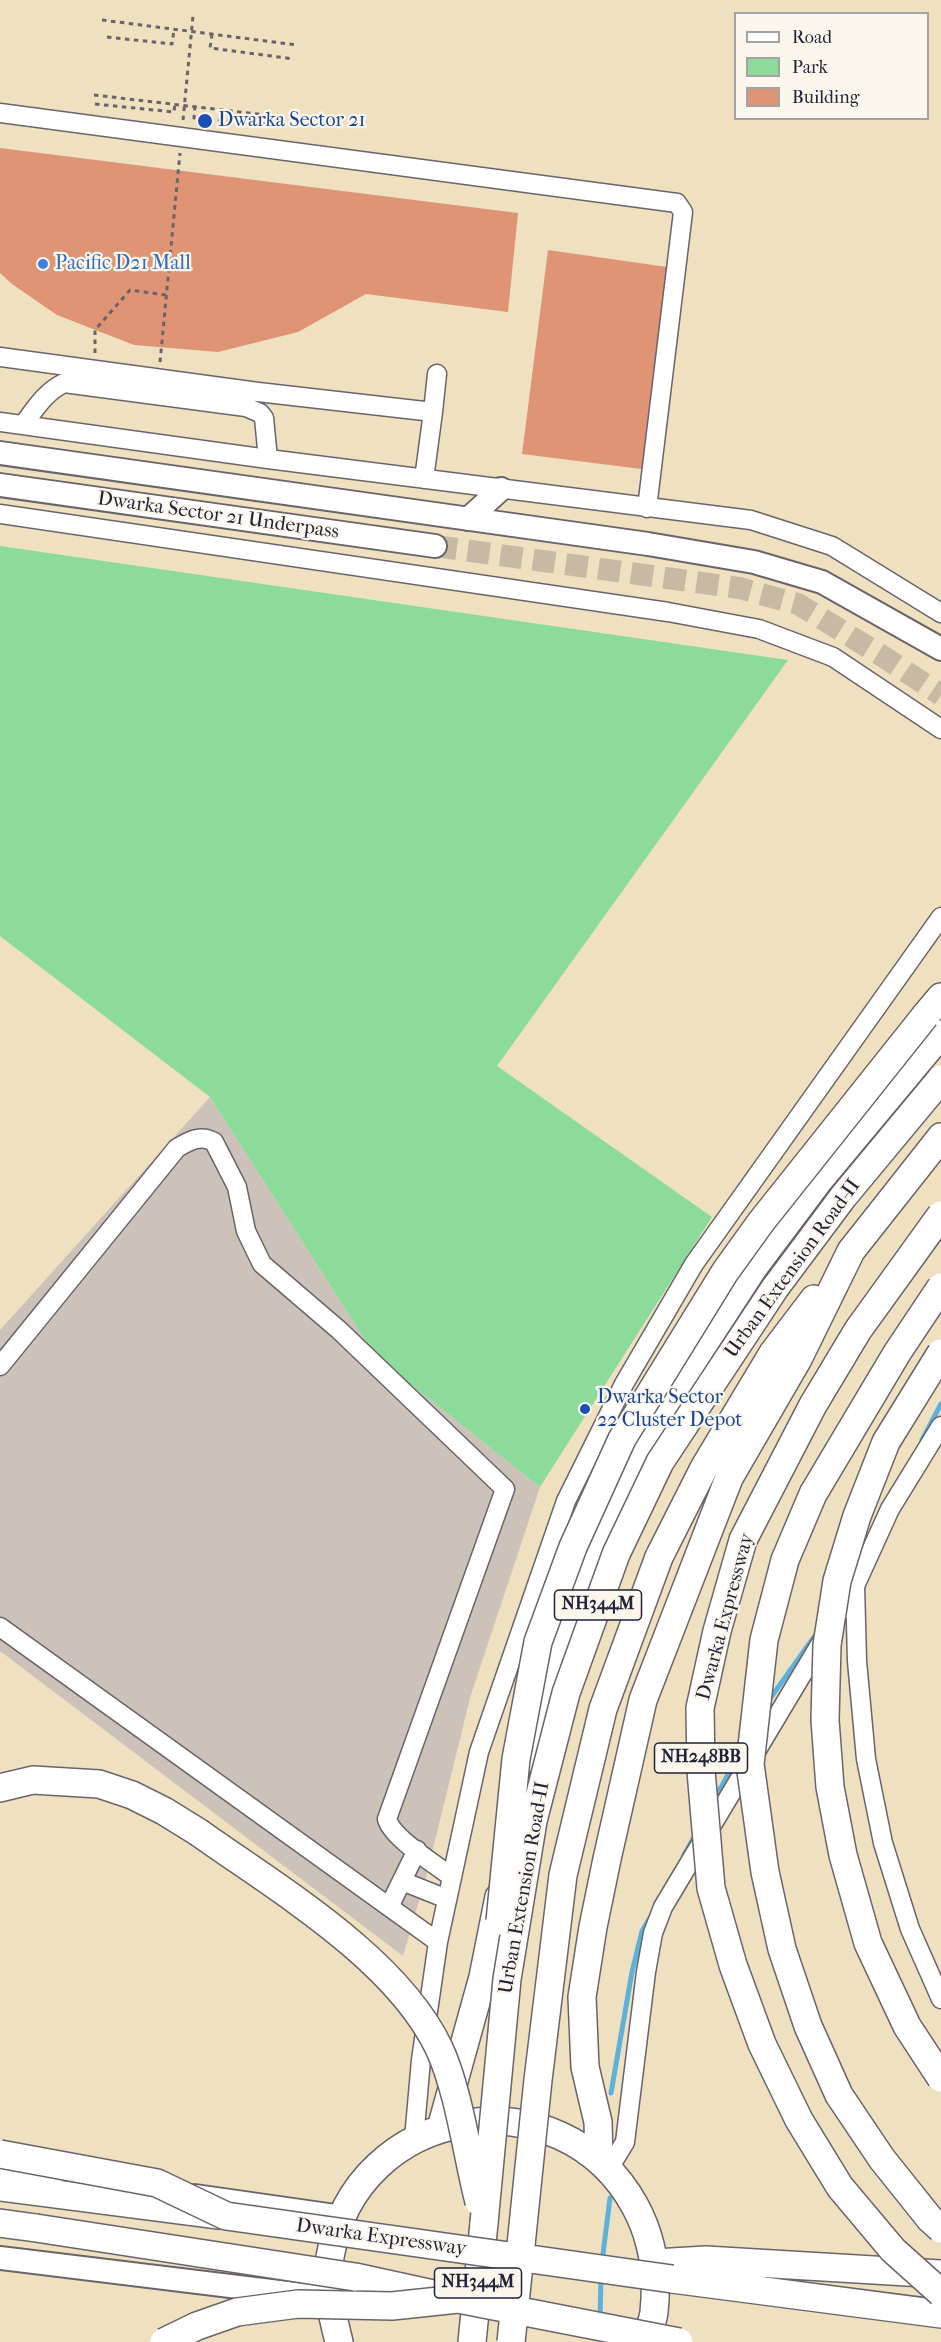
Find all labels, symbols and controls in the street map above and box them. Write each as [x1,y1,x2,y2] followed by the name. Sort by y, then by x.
[734,12,929,120] legend
[792,27,832,48] text: Road
[792,57,828,78] text: Park
[792,87,859,108] text: Building
[218,109,366,133] place label: Dwarka Sector 21
[196,112,214,130] marker: Dwarka Sector 21
[55,252,191,276] place label: Pacific D21 Mall
[36,257,50,271] marker: Pacific D21 Mall
[96,487,340,545] street label: Dwarka Sector 21 Underpass
[720,1175,866,1363] street label: Urban Extension Road-II
[597,1386,742,1433] place label: Dwarka Sector 22 Cluster Depot
[578,1402,592,1416] marker: Dwarka Sector 22 Cluster Depot
[692,1531,760,1703] street label: Dwarka Expressway
[554,1590,642,1620] road number: NH344M
[654,1743,748,1773] road number: NH248BB
[494,1780,556,1996] street label: Urban Extension Road-II
[294,2214,468,2262] street label: Dwarka Expressway
[434,2268,522,2298] road number: NH344M

